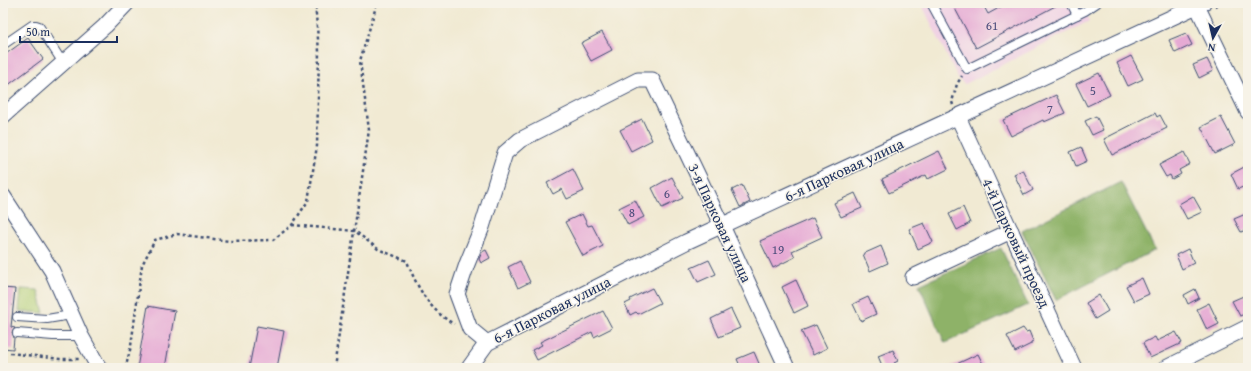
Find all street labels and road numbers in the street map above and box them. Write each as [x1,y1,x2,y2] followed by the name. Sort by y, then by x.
[781,132,908,206] street label: 6-я Парковая улица
[684,160,758,287] street label: 3-я Парковая улица
[977,174,1056,311] street label: 4-й Парковый проезд
[489,270,615,348] street label: 6-я Парковая улица

